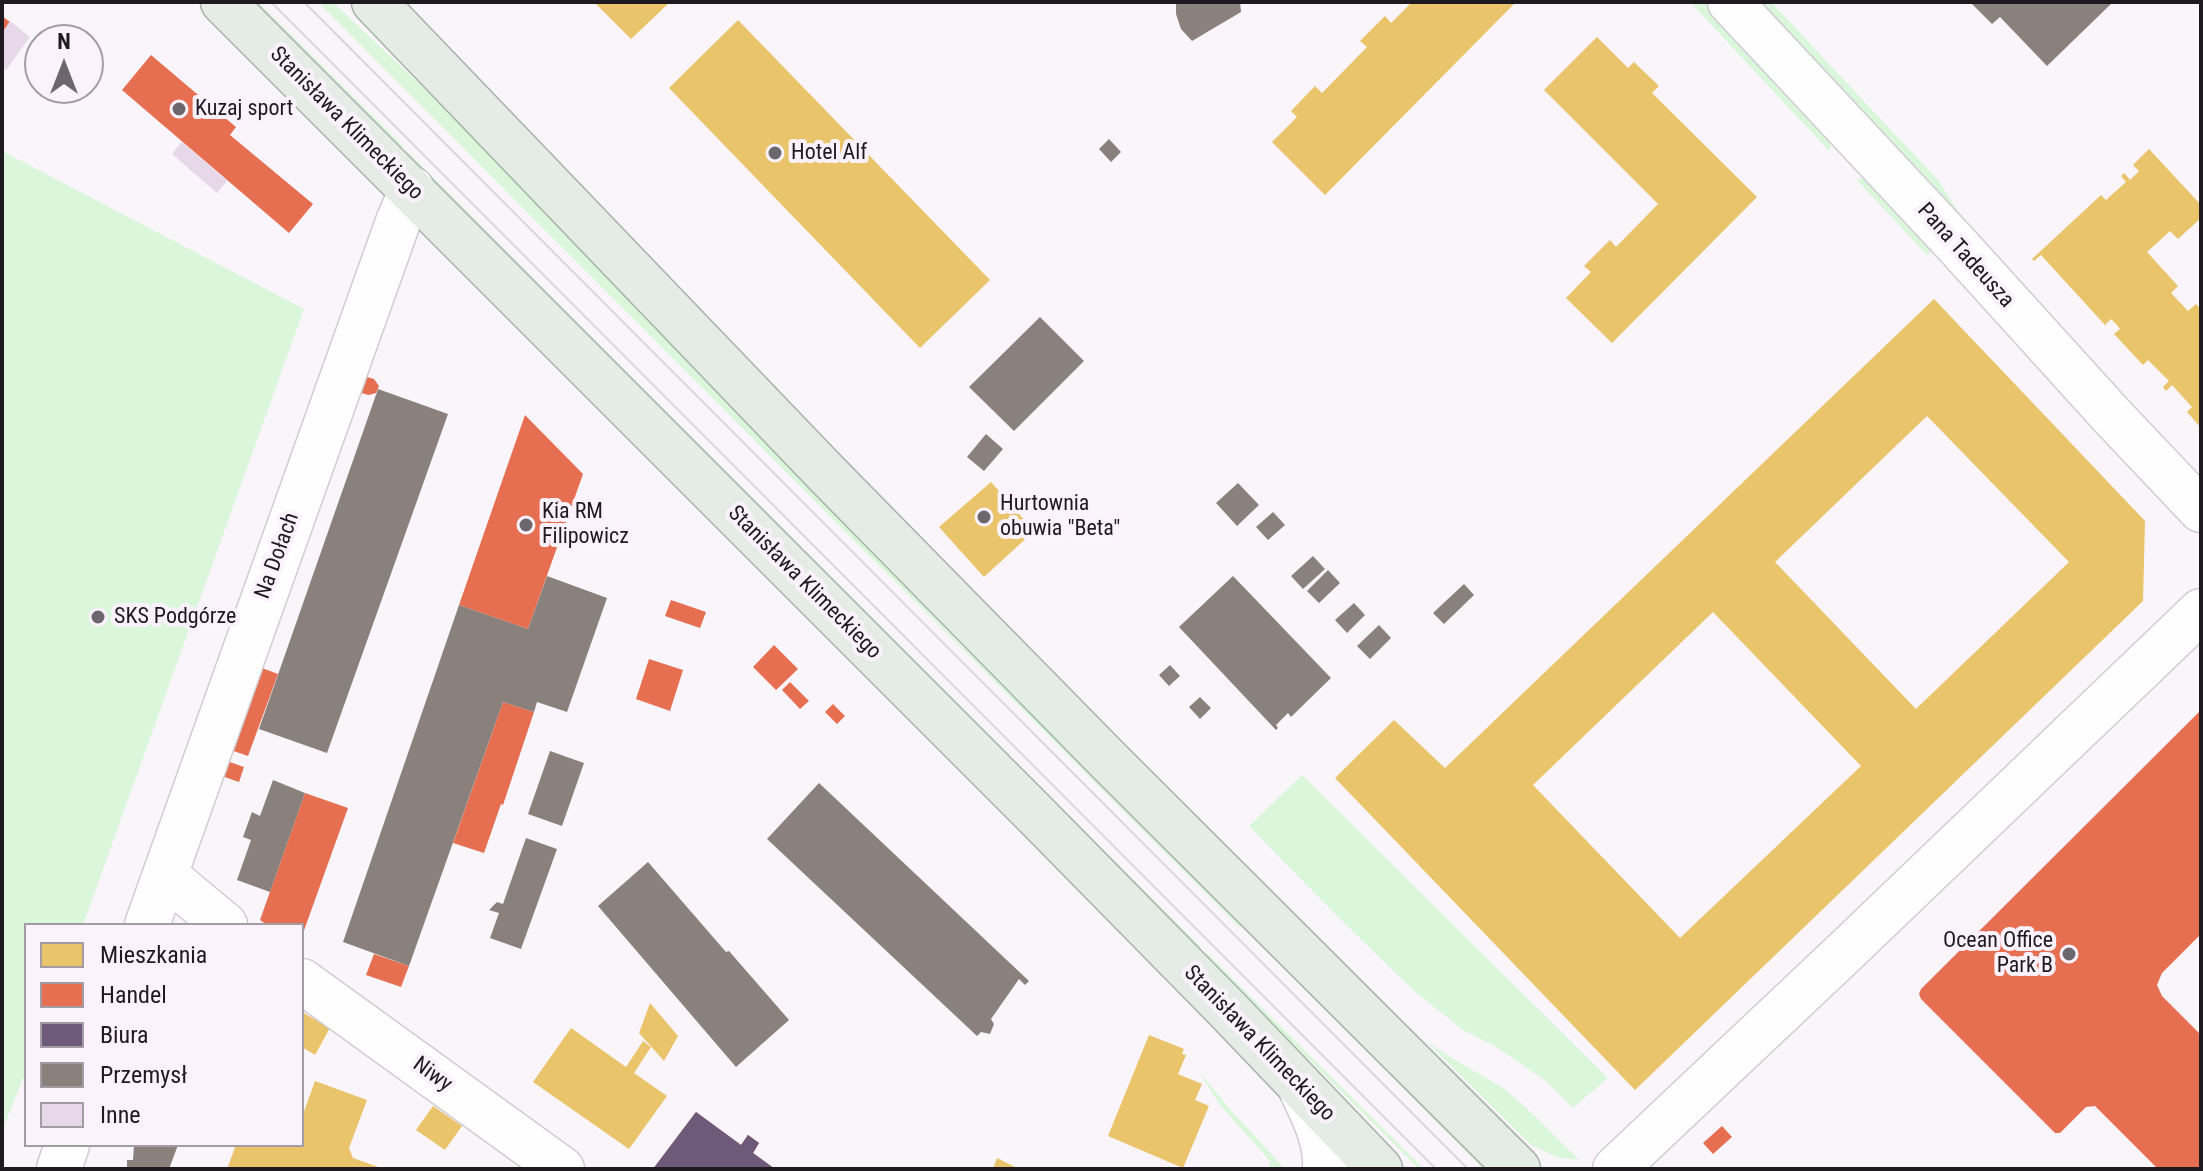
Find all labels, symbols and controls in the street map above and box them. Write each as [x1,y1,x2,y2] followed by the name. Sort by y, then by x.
[24,24,104,104] north arrow
[57,29,71,54] text: N
[264,42,428,206] street label: Stanisława Klimeckiego
[195,96,293,122] place label: Kuzaj sport
[170,100,188,118] marker: Kuzaj sport
[791,140,867,166] place label: Hotel Alf
[766,144,784,162] marker: Hotel Alf
[1911,198,2019,314] street label: Pana Tadeusza
[1000,491,1120,542] place label: Hurtownia obuwia "Beta"
[542,499,629,550] place label: Kia RM Filipowicz
[722,501,886,665] street label: Stanisława Klimeckiego
[975,508,993,526] marker: Hurtownia obuwia "Beta"
[250,509,306,603] street label: Na Dołach
[517,516,535,534] marker: Kia RM Filipowicz
[114,604,236,630] place label: SKS Podgórze
[89,608,107,626] marker: SKS Podgórze
[24,923,304,1147] legend
[1943,928,2053,980] place label: Ocean Office Park B
[100,941,207,969] text: Mieszkania
[2060,945,2078,963] marker: Ocean Office Park B
[1178,961,1340,1127] street label: Stanisława Klimeckiego
[100,981,167,1009] text: Handel
[100,1021,149,1049] text: Biura
[407,1052,457,1098] street label: Niwy
[100,1061,187,1089] text: Przemysł
[100,1101,141,1129] text: Inne

